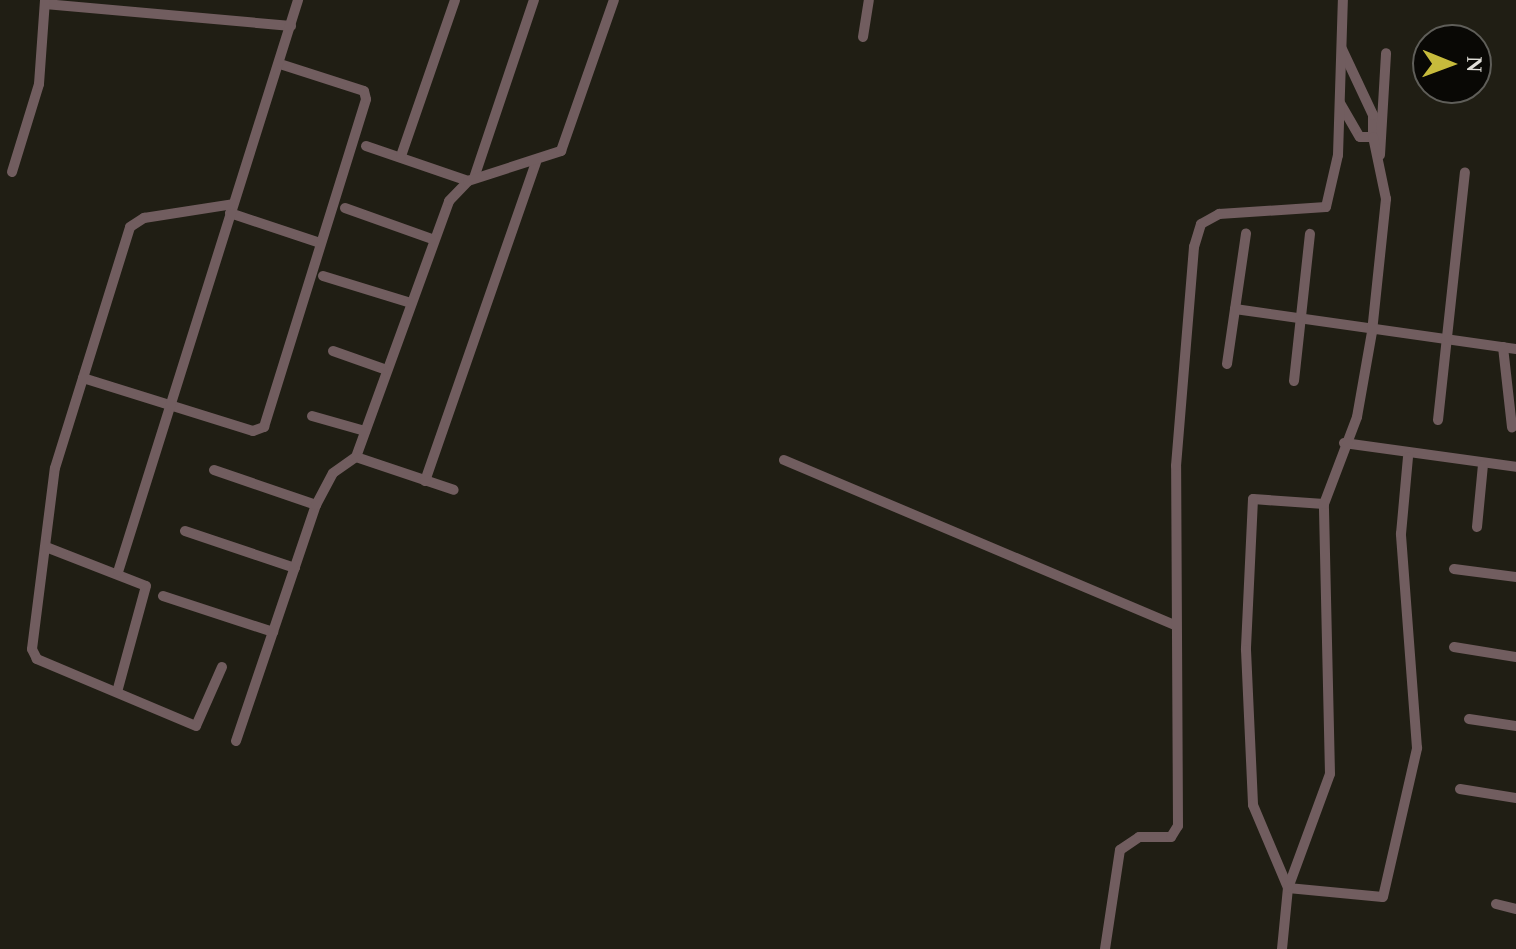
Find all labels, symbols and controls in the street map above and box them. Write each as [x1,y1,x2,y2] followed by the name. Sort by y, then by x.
[1412,24,1492,104] north arrow
[1462,56,1487,73] text: N

